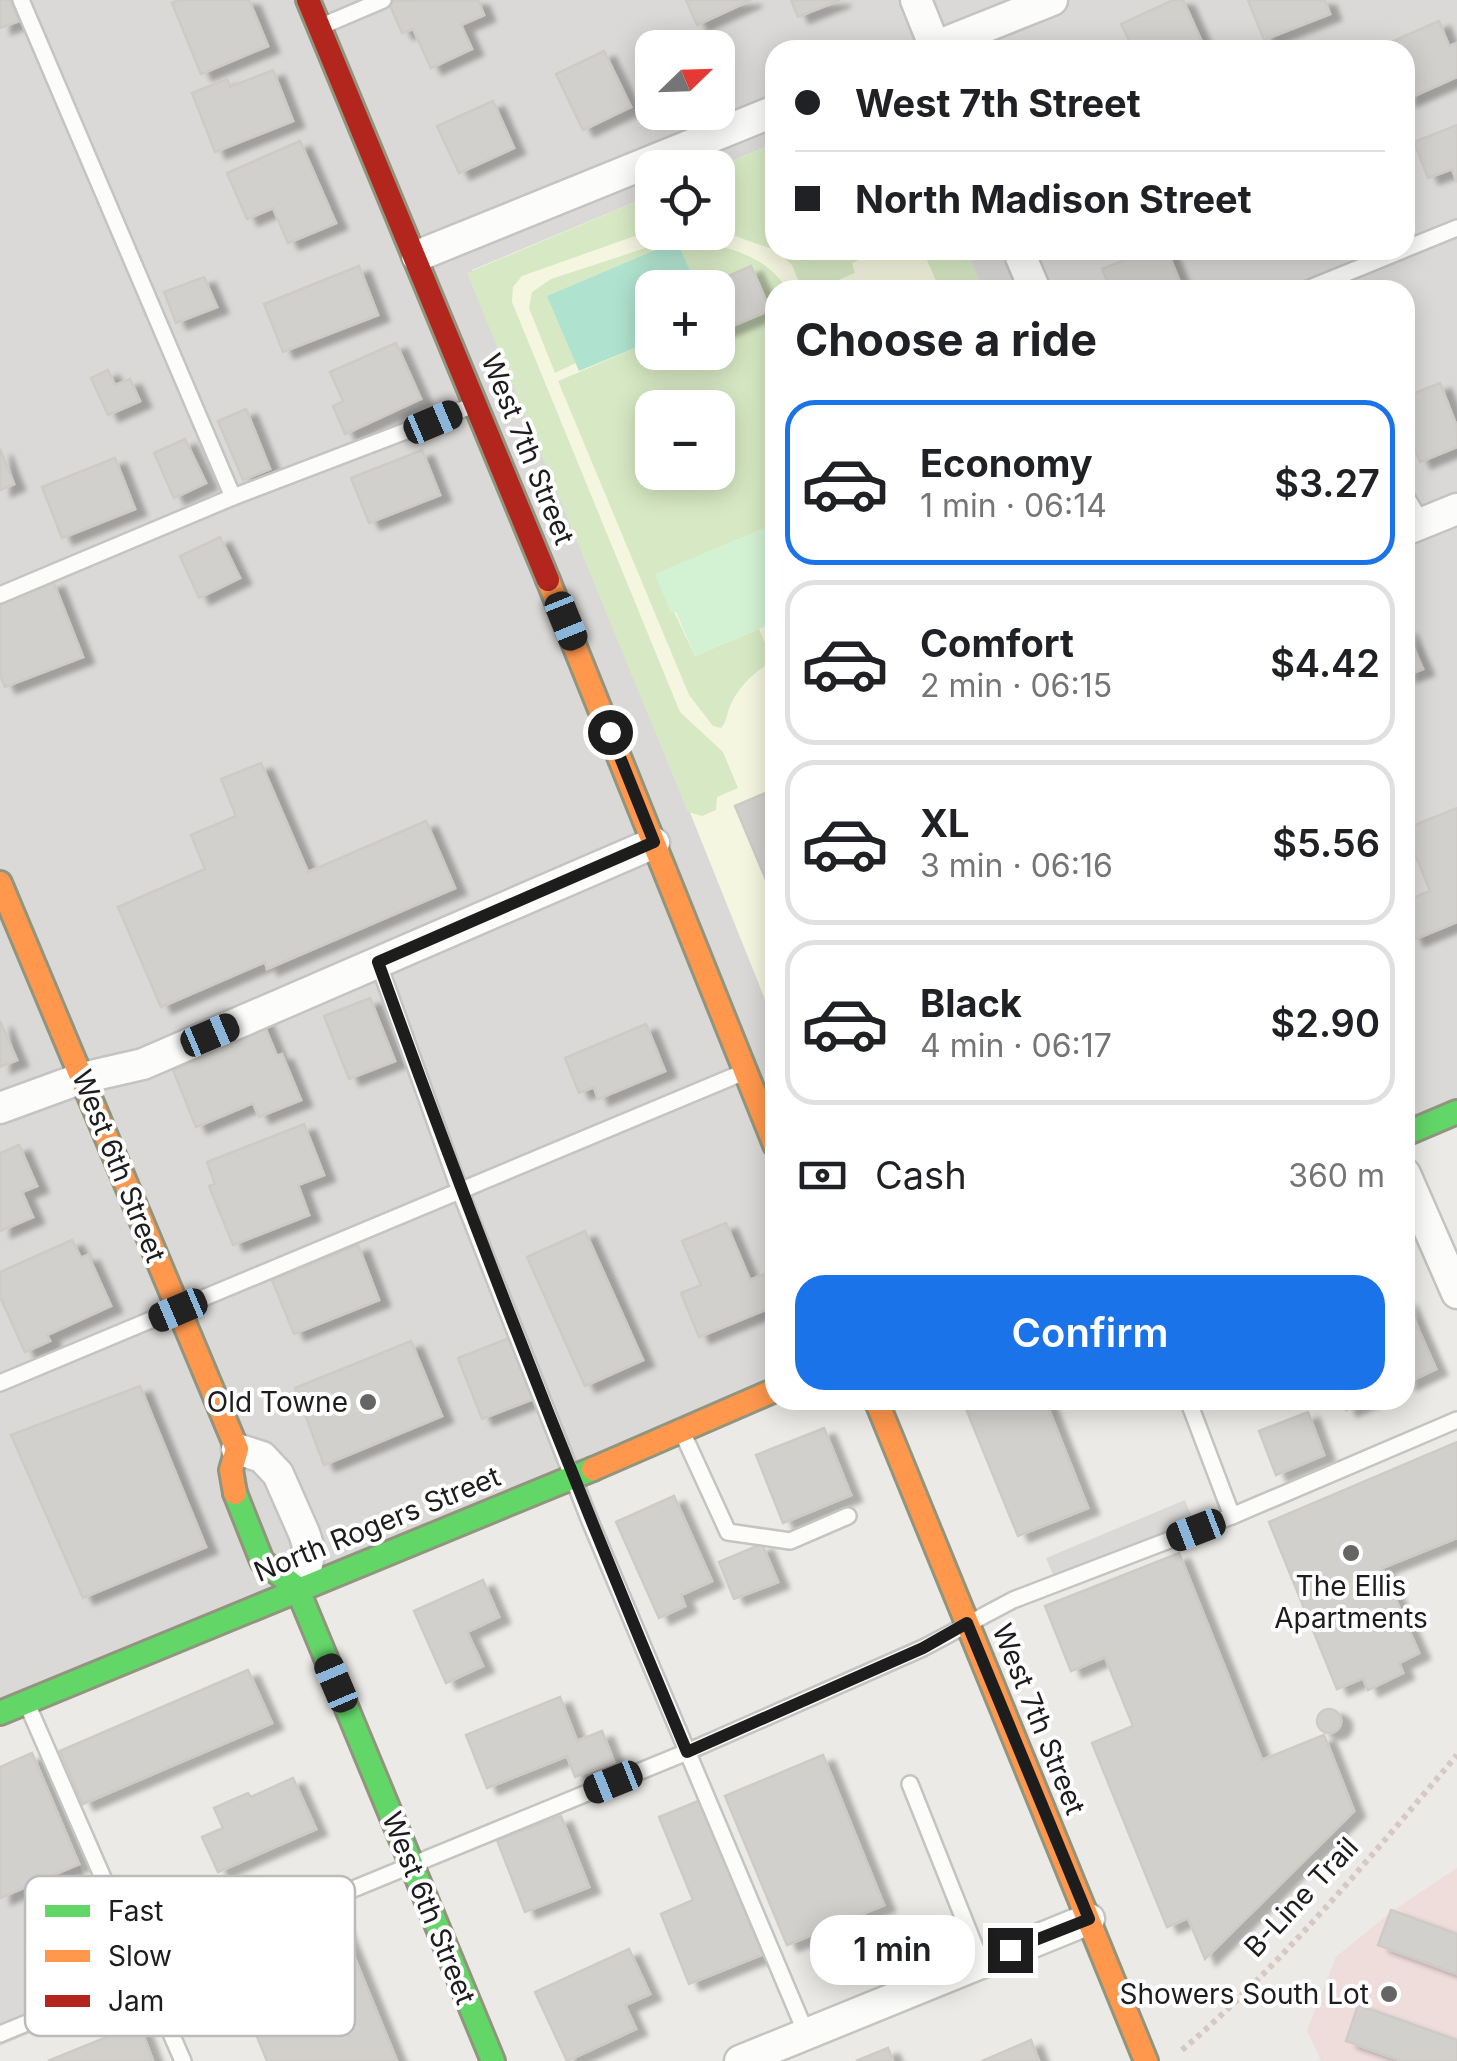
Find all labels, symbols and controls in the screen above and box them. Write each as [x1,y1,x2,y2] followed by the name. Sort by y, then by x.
[635,30,735,130] north arrow
[635,30,735,490] map controls
[855,80,1141,126] text: West 7th Street
[635,150,735,250] button: locate
[855,176,1252,222] text: North Madison Street
[635,270,735,370] button: +
[795,312,1097,367] text: Choose a ride
[474,349,582,549] street label: West 7th Street
[635,390,735,490] button: −
[400,396,466,448] car
[800,438,890,528] icon: car
[920,440,1093,486] text: Economy
[1274,460,1380,506] text: $3.27
[920,486,1107,525] text: 1 min · 06:14
[541,588,591,654] car
[800,618,890,708] icon: car
[920,620,1074,666] text: Comfort
[1270,640,1380,686] text: $4.42
[920,666,1112,705] text: 2 min · 06:15
[588,710,633,755] route start
[800,798,890,888] icon: car
[920,800,970,846] text: XL
[1272,820,1380,866] text: $5.56
[920,846,1113,885] text: 3 min · 06:16
[800,978,890,1068] icon: car
[920,980,1022,1026] text: Black
[1271,1000,1380,1046] text: $2.90
[177,1009,243,1061] car
[920,1026,1112,1065] text: 4 min · 06:17
[65,1065,173,1267] street label: West 6th Street
[795,1148,850,1203] icon: cash
[875,1152,967,1198] text: Cash
[1288,1156,1385,1195] text: 360 m
[795,1275,1385,1390] button: Confirm
[145,1284,211,1336] car
[207,1385,348,1419] place label: Old Towne
[357,1391,379,1413] marker: Old Towne
[249,1459,505,1589] street label: North Rogers Street
[1163,1505,1229,1555] car
[1340,1542,1362,1564] marker: The Ellis Apartments
[1274,1569,1428,1635] place label: The Ellis Apartments
[985,1619,1093,1819] street label: West 7th Street
[310,1650,362,1716] car
[580,1757,646,1807] car
[375,1807,483,2009] street label: West 6th Street
[1237,1830,1365,1964] street label: B-Line Trail
[25,1876,355,2036] legend
[108,1894,164,1928] text: Fast
[810,1915,975,1985] callout: 1 min
[988,1928,1033,1973] route end
[853,1930,932,1969] text: 1 min
[108,1939,172,1973] text: Slow
[1120,1977,1369,2011] place label: Showers South Lot
[1378,1983,1400,2005] marker: Showers South Lot
[108,1984,164,2018] text: Jam

